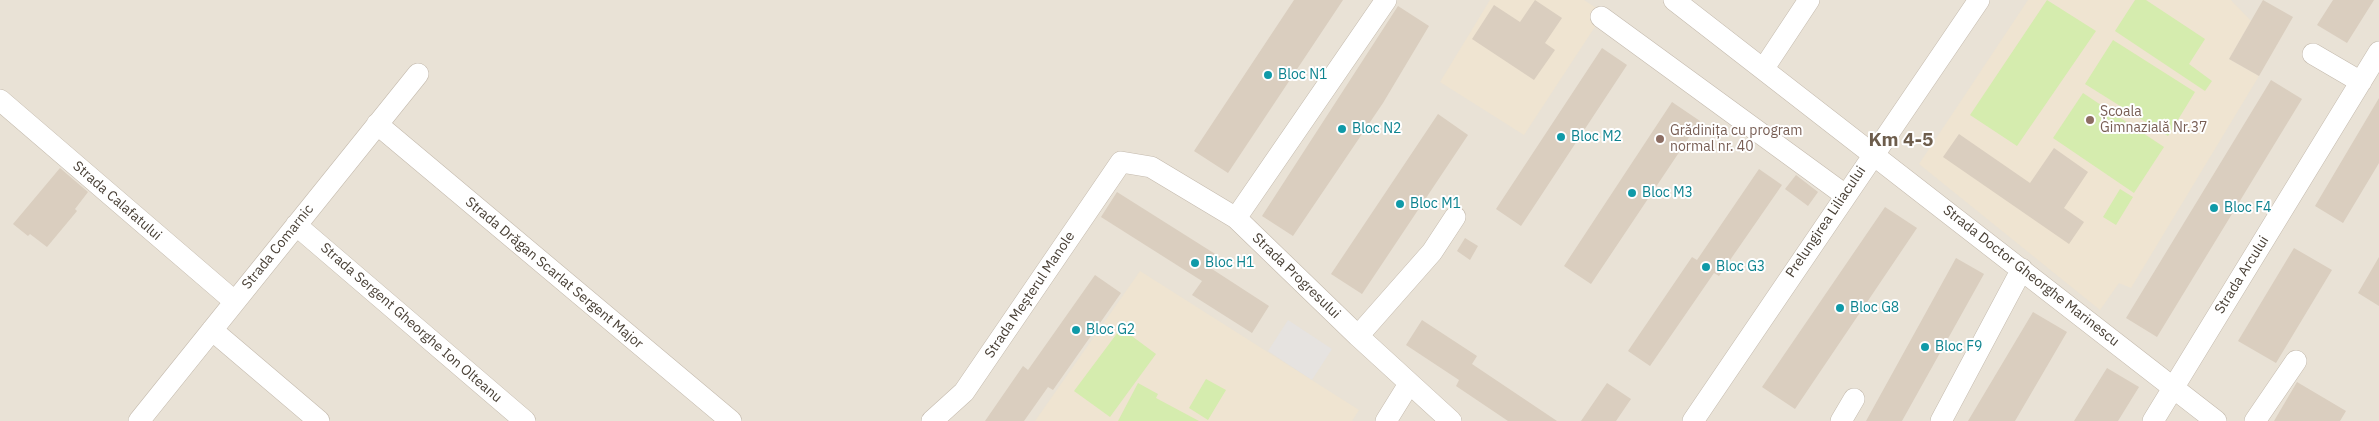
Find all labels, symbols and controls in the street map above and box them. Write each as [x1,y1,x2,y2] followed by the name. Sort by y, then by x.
[1278,67,1327,83] place label: Bloc N1
[1262,69,1274,81] marker: Bloc N1
[2100,104,2207,136] place label: Școala Gimnazială Nr.37
[2084,114,2096,126] marker: Școala Gimnazială Nr.37
[1352,121,1401,137] place label: Bloc N2
[1336,123,1348,135] marker: Bloc N2
[1670,123,1803,156] place label: Grădinița cu program normal nr. 40
[1571,129,1622,145] place label: Bloc M2
[1869,130,1933,152] district label: Km 4-5
[1555,131,1567,143] marker: Bloc M2
[1654,133,1666,145] marker: Grădinița cu program normal nr. 40
[69,158,165,244] street label: Strada Calafatului
[1782,163,1870,281] street label: Prelungirea Liliacului
[1642,185,1693,201] place label: Bloc M3
[1626,187,1638,199] marker: Bloc M3
[462,194,646,352] street label: Strada Drăgan Scarlat Sergent Major
[1410,196,1461,212] place label: Bloc M1
[1394,198,1406,210] marker: Bloc M1
[2224,200,2271,216] place label: Bloc F4
[239,201,317,293] street label: Strada Comarnic
[1939,202,2123,350] street label: Strada Doctor Gheorghe Marinescu
[2208,202,2220,214] marker: Bloc F4
[981,228,1079,362] street label: Strada Meșterul Manole
[1248,230,1344,322] street label: Strada Progresului
[2211,233,2273,317] street label: Strada Arcului
[317,240,505,406] street label: Strada Sergent Gheorghe Ion Olteanu
[1205,255,1254,271] place label: Bloc H1
[1189,257,1201,269] marker: Bloc H1
[1716,259,1765,275] place label: Bloc G3
[1700,261,1712,273] marker: Bloc G3
[1850,300,1899,316] place label: Bloc G8
[1834,302,1846,314] marker: Bloc G8
[1086,322,1135,338] place label: Bloc G2
[1070,324,1082,336] marker: Bloc G2
[1935,339,1982,355] place label: Bloc F9
[1919,341,1931,353] marker: Bloc F9

